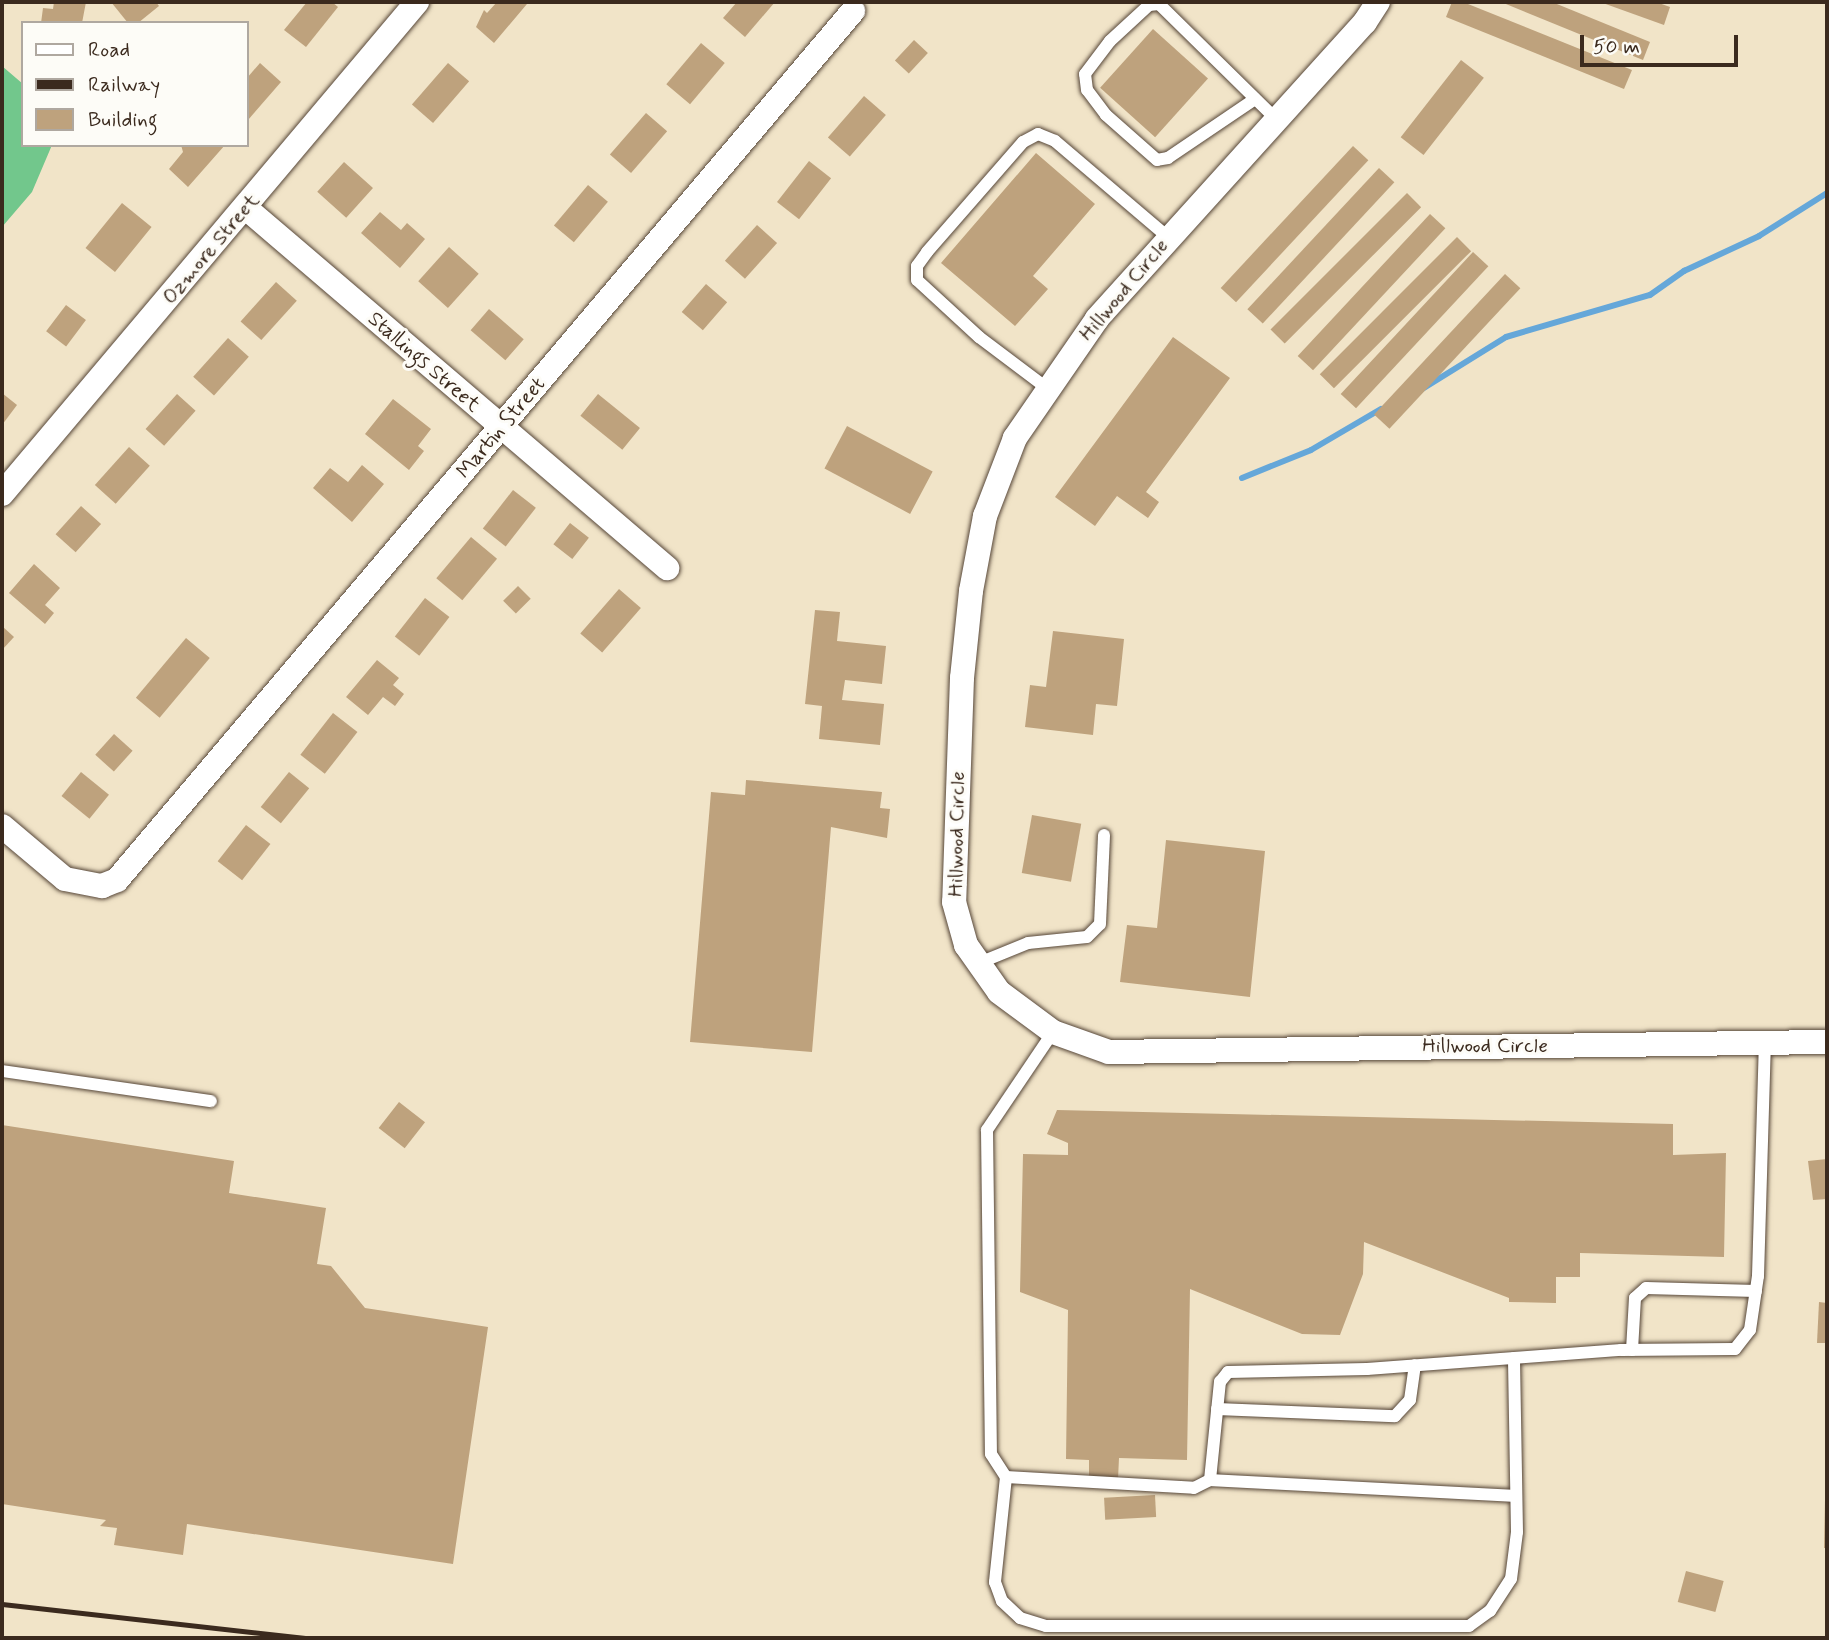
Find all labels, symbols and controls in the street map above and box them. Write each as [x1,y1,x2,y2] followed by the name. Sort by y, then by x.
[21,21,248,147] legend
[1584,21,1742,65] scale bar
[1593,33,1640,61] text: 50 m
[88,36,130,64] text: Road
[88,71,160,99] text: Railway
[88,106,158,134] text: Building
[157,188,265,310] street label: Ozmore Street
[1074,233,1174,347] street label: Hillwood Circle
[363,306,485,418] street label: Stallings Street
[450,371,552,485] street label: Martin Street
[943,770,971,898] street label: Hillwood Circle
[1422,1033,1548,1059] street label: Hillwood Circle

